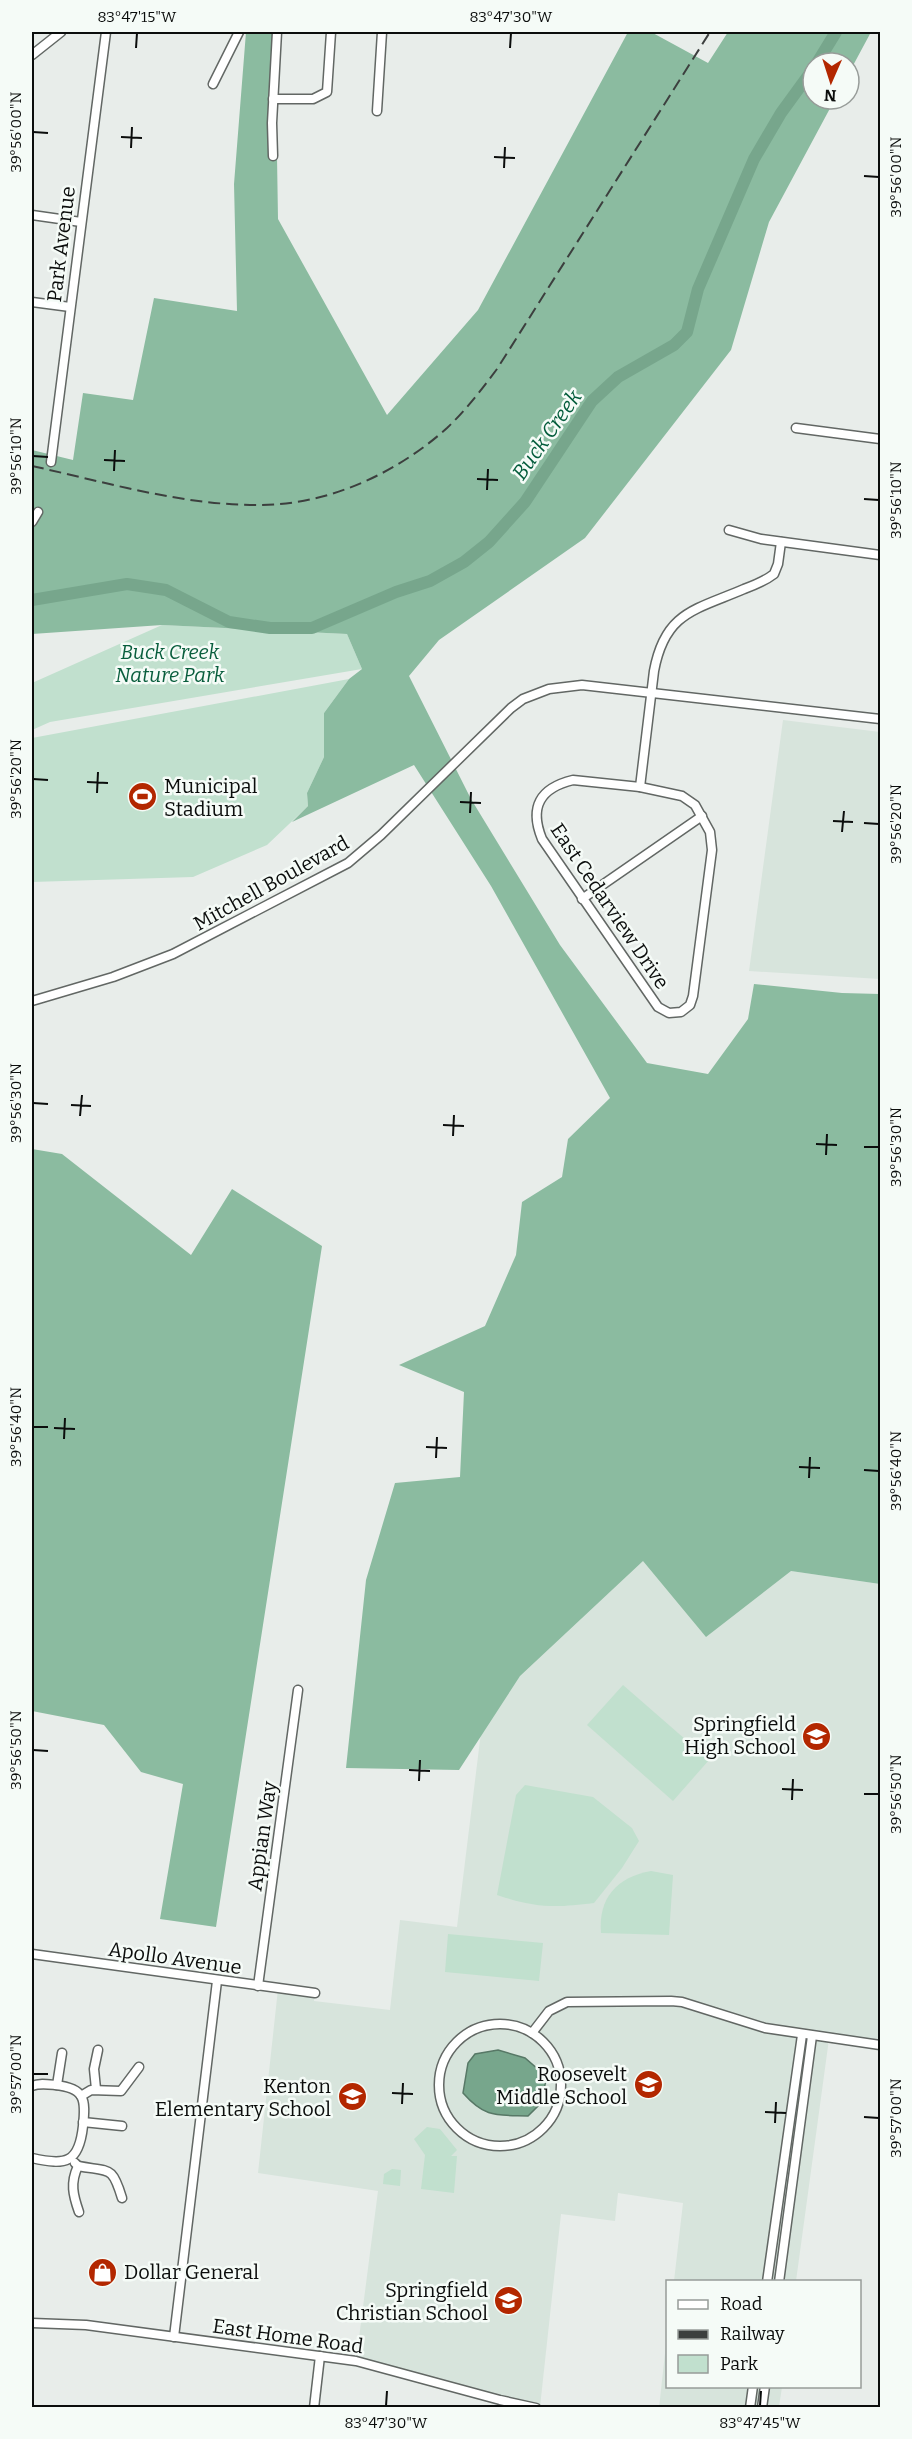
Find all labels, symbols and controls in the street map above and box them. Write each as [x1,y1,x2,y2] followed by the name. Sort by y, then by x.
[98,8,177,26] text: 83°47'15"W
[470,8,553,26] text: 83°47'30"W
[801,51,861,111] north arrow
[824,86,837,105] text: N
[7,91,25,172] text: 39°56'00"N
[887,136,905,217] text: 39°56'00"N
[42,185,80,303] street label: Park Avenue
[507,385,588,485] water label: Buck Creek
[7,417,25,495] text: 39°56'10"N
[887,461,905,539] text: 39°56'10"N
[115,640,225,687] park label: Buck Creek Nature Park
[7,739,25,819] text: 39°56'20"N
[164,774,258,821] place label: Municipal Stadium
[127,781,159,813] sports icon: Municipal Stadium
[887,784,905,864] text: 39°56'20"N
[546,819,674,993] street label: East Cedarview Drive
[189,830,353,936] street label: Mitchell Boulevard
[7,1063,25,1143] text: 39°56'30"N
[887,1107,905,1187] text: 39°56'30"N
[7,1387,25,1467] text: 39°56'40"N
[887,1431,905,1511] text: 39°56'40"N
[7,1710,25,1790] text: 39°56'50"N
[684,1712,796,1759] place label: Springfield High School
[801,1720,833,1752] school or university icon: Springfield High School
[887,1754,905,1834] text: 39°56'50"N
[242,1779,282,1892] street label: Appian Way
[107,1937,243,1979] street label: Apollo Avenue
[7,2034,25,2114] text: 39°57'00"N
[496,2062,627,2109] place label: Roosevelt Middle School
[632,2069,664,2101] school or university icon: Roosevelt Middle School
[155,2074,331,2121] place label: Kenton Elementary School
[887,2078,905,2158] text: 39°57'00"N
[336,2081,368,2113] school or university icon: Kenton Elementary School
[87,2256,119,2288] shop icon: Dollar General
[124,2260,259,2284] place label: Dollar General
[336,2278,488,2325] place label: Springfield Christian School
[666,2280,861,2388] legend
[493,2285,525,2317] school or university icon: Springfield Christian School
[720,2293,763,2315] text: Road
[211,2314,365,2358] street label: East Home Road
[720,2323,785,2345] text: Railway
[720,2353,759,2375] text: Park
[345,2414,428,2432] text: 83°47'30"W
[719,2414,801,2432] text: 83°47'45"W

